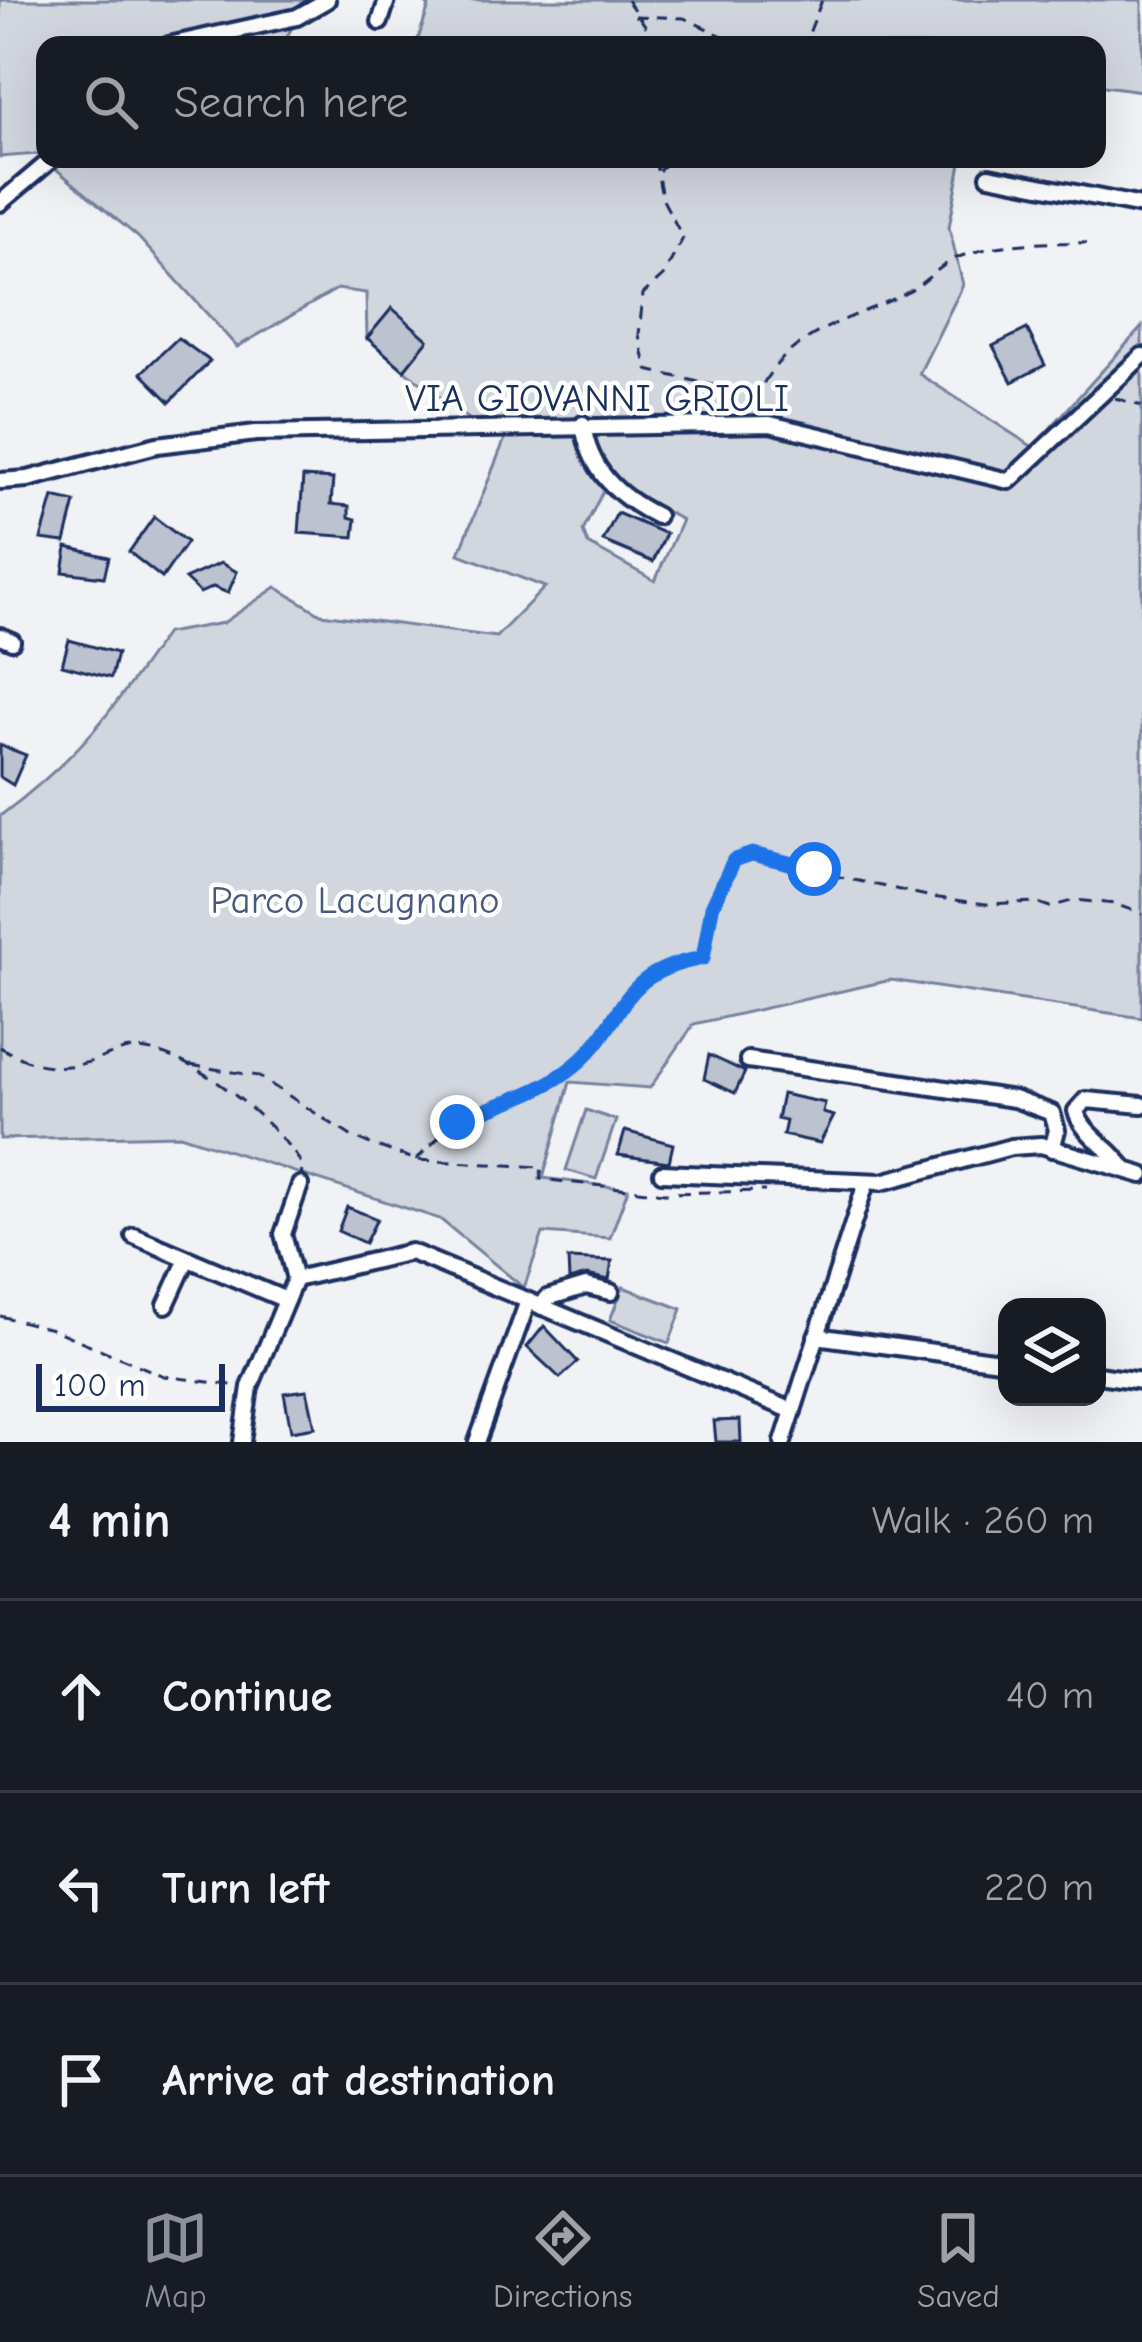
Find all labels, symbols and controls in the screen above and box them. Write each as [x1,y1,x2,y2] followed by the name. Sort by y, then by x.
[36,36,1106,168] search box
[78,69,144,135] icon: search
[174,76,408,128] text: Search here
[405,376,789,421] street label: VIA GIOVANNI GRIOLI
[787,842,841,896] route start
[210,878,500,923] park label: Parco Lacugnano
[430,1095,484,1149] route end
[998,1298,1106,1406] map controls
[998,1298,1106,1406] button: layers
[36,1358,225,1411] scale bar
[54,1366,146,1404] text: 100 m
[48,1491,171,1550] text: 4 min
[872,1498,1094,1543] text: Walk · 260 m
[48,1663,114,1729] icon: ahead
[162,1670,332,1722] text: Continue
[1006,1673,1094,1718] text: 40 m
[48,1855,114,1921] icon: left
[162,1862,329,1914] text: Turn left
[984,1865,1094,1910] text: 220 m
[48,2047,114,2113] icon: arrive
[162,2054,555,2106] text: Arrive at destination
[142,2205,208,2315] tab: Map
[493,2205,633,2315] tab: Directions
[917,2205,1000,2315] tab: Saved

